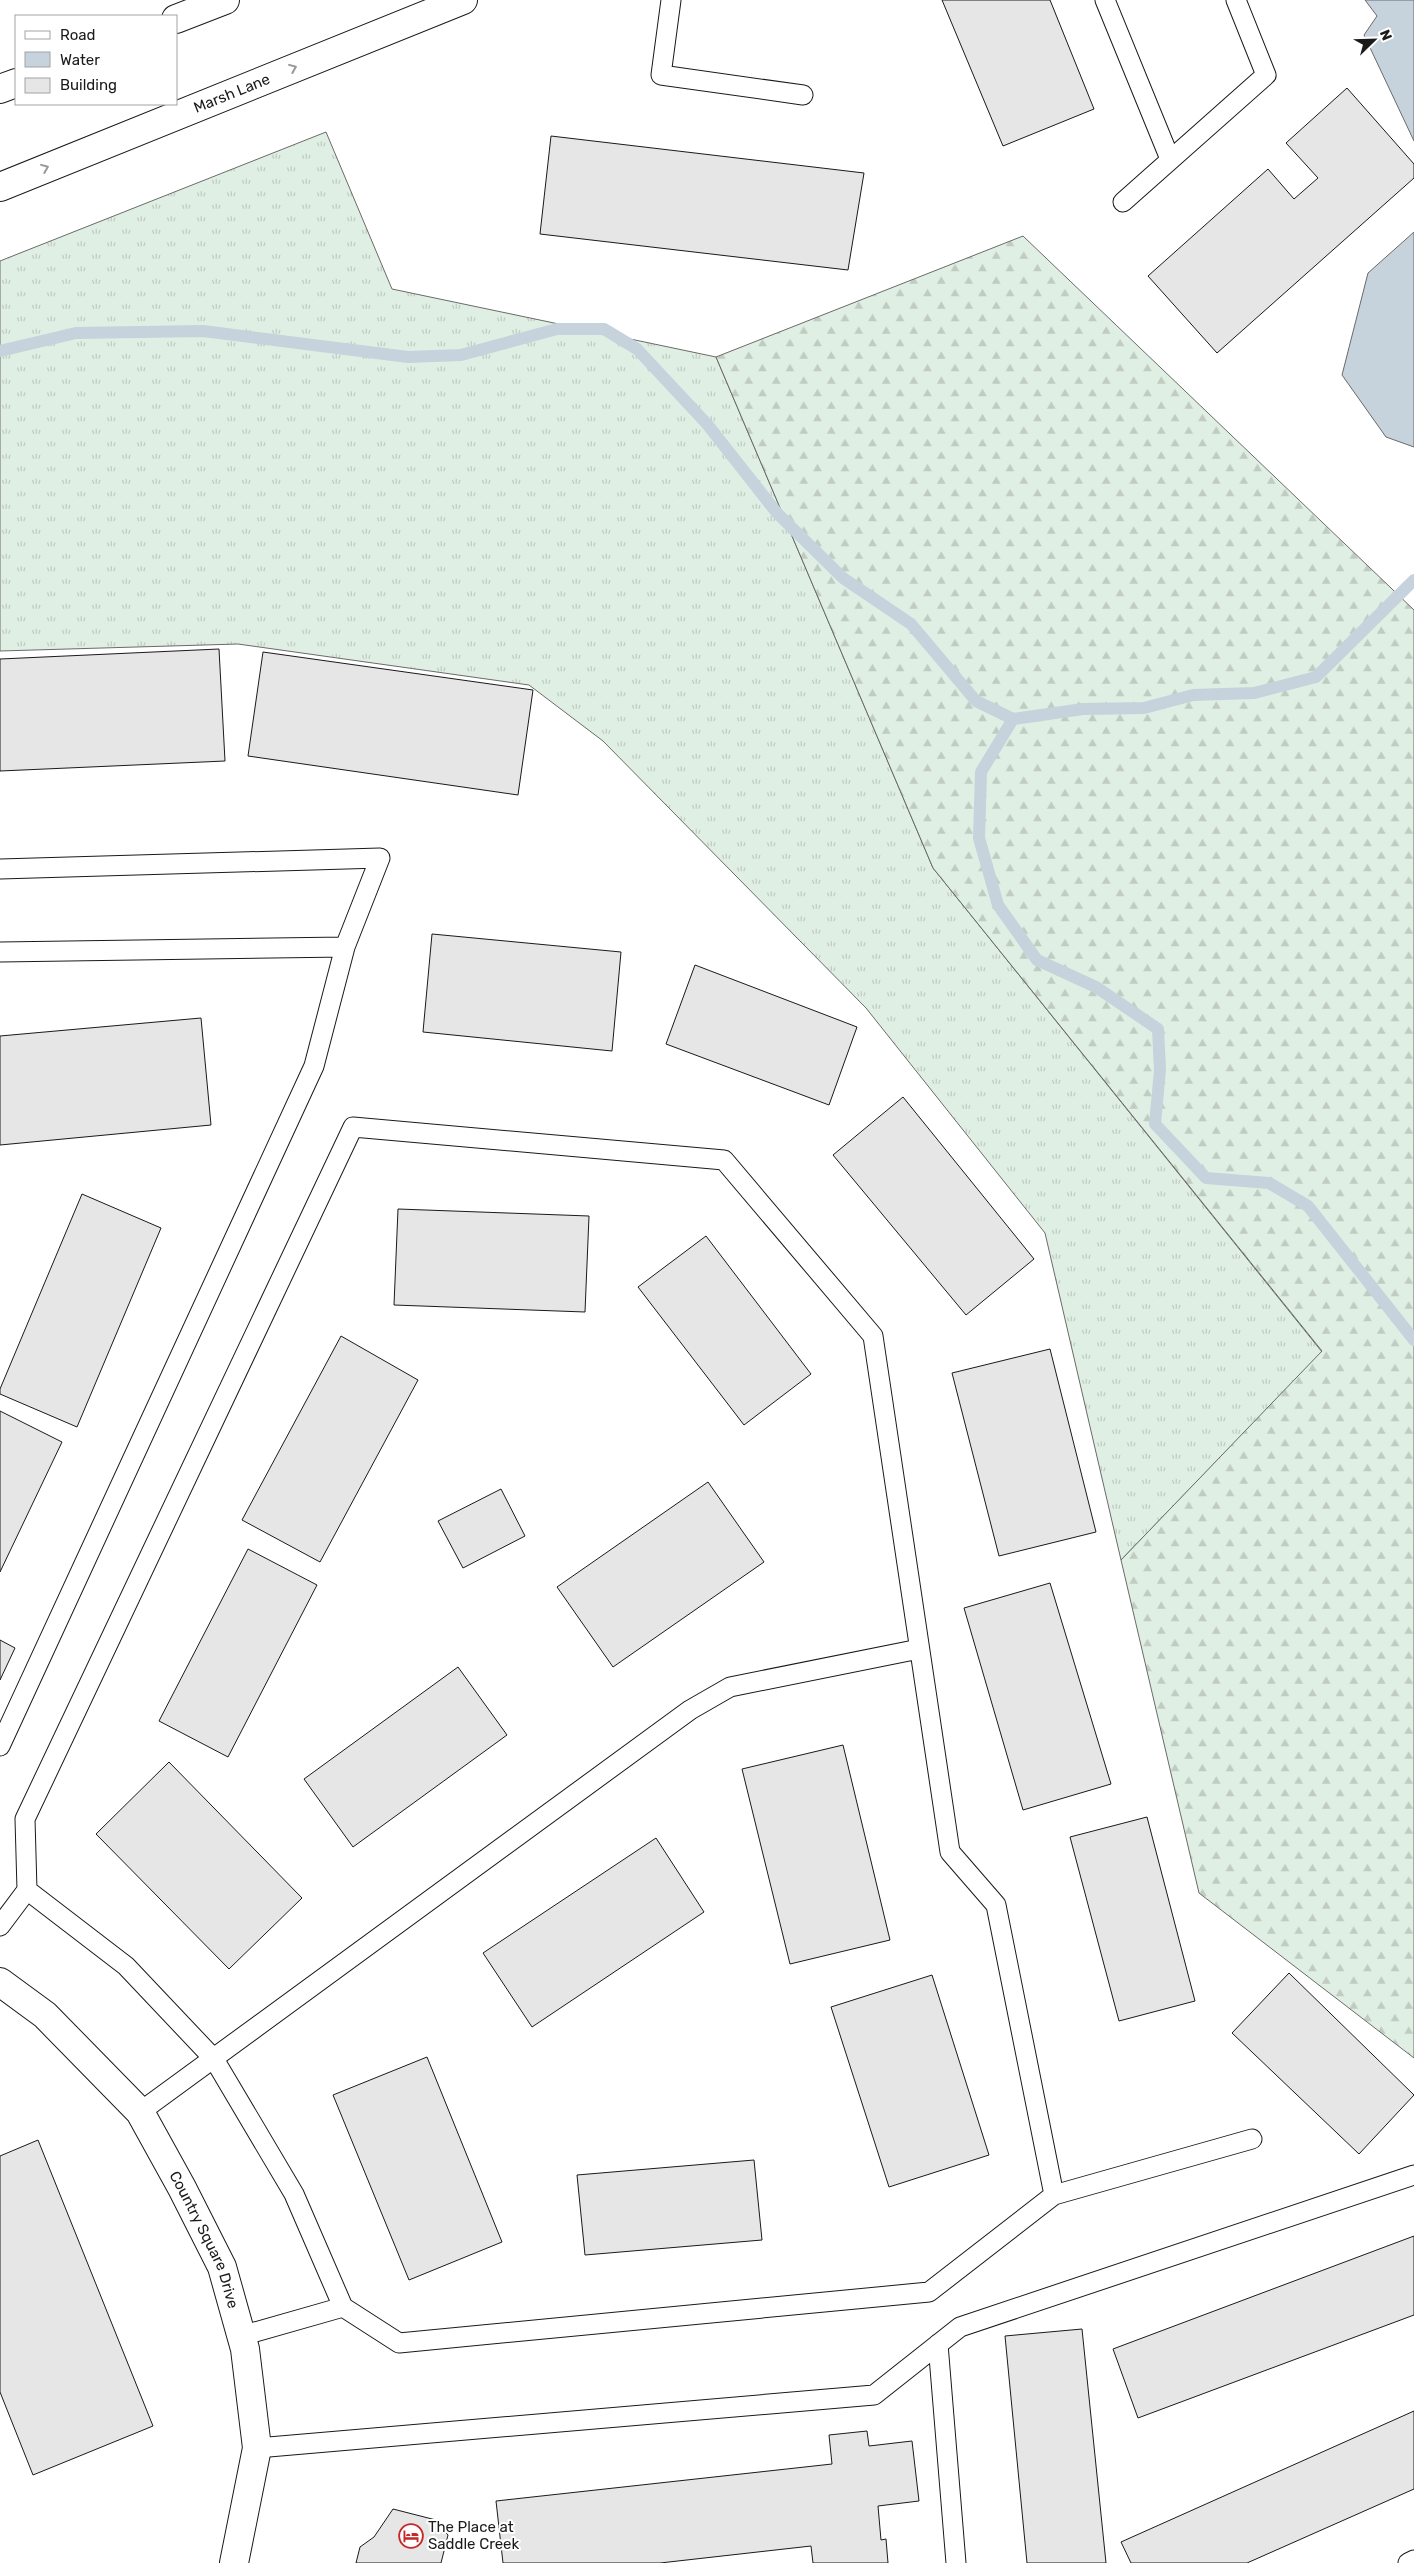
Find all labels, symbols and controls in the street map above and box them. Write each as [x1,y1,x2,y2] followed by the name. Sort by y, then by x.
[15,15,178,105] legend
[1349,15,1399,65] north arrow
[60,26,96,44] text: Road
[1376,27,1395,43] text: N
[60,51,100,69] text: Water
[288,64,297,74] one-way arrow
[191,70,273,117] street label: Marsh Lane
[60,76,117,94] text: Building
[40,164,49,175] one-way arrow
[165,2168,242,2310] street label: Country Square Drive
[428,2518,520,2553] place label: The Place at Saddle Creek
[398,2523,424,2549] hotel icon: The Place at Saddle Creek

